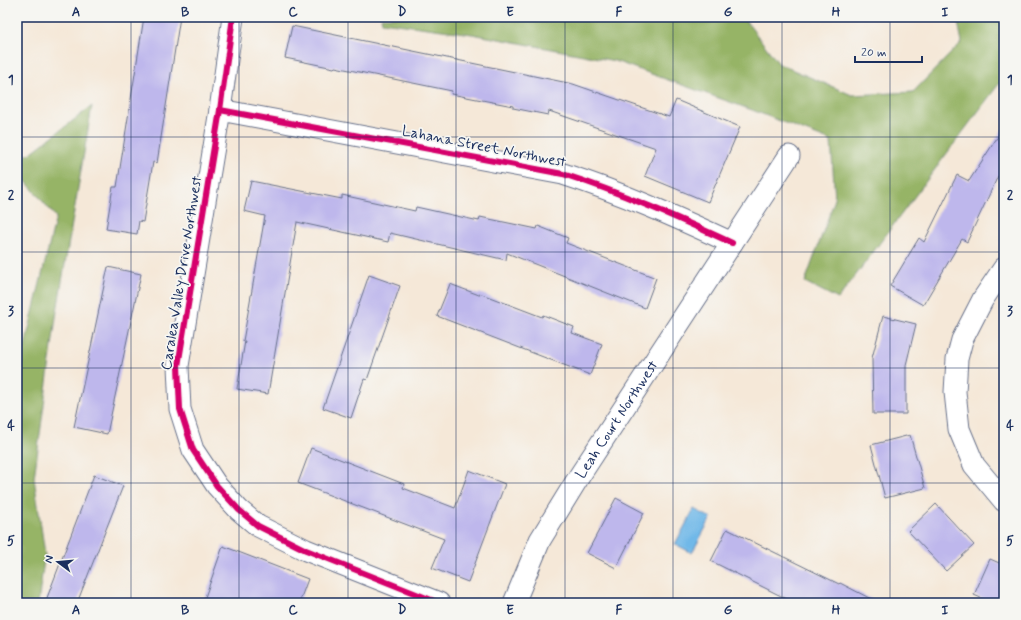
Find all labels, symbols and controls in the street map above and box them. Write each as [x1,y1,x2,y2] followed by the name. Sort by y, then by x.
[72,4,80,21] text: A
[181,4,190,21] text: B
[288,4,298,21] text: C
[398,4,407,21] text: D
[506,4,514,21] text: E
[616,4,623,21] text: F
[724,4,733,21] text: G
[832,4,841,21] text: H
[942,4,949,21] text: I
[855,38,922,64] scale bar
[861,45,887,61] text: 20 m
[8,72,14,89] text: 1
[1007,72,1013,89] text: 1
[400,121,568,173] street label: Lahana Street Northwest
[157,174,207,372] street label: Caralea Valley Drive Northwest
[8,187,15,204] text: 2
[1007,187,1014,204] text: 2
[8,303,14,320] text: 3
[1007,303,1013,320] text: 3
[571,356,664,483] street label: Leah Court Northwest
[7,418,15,435] text: 4
[1006,418,1014,435] text: 4
[7,533,15,550] text: 5
[1006,533,1014,550] text: 5
[38,542,78,582] north arrow
[42,554,57,565] text: N
[72,602,80,619] text: A
[181,602,190,619] text: B
[288,602,298,619] text: C
[398,602,407,619] text: D
[506,602,514,619] text: E
[616,602,623,619] text: F
[724,602,733,619] text: G
[832,602,841,619] text: H
[942,602,949,619] text: I

